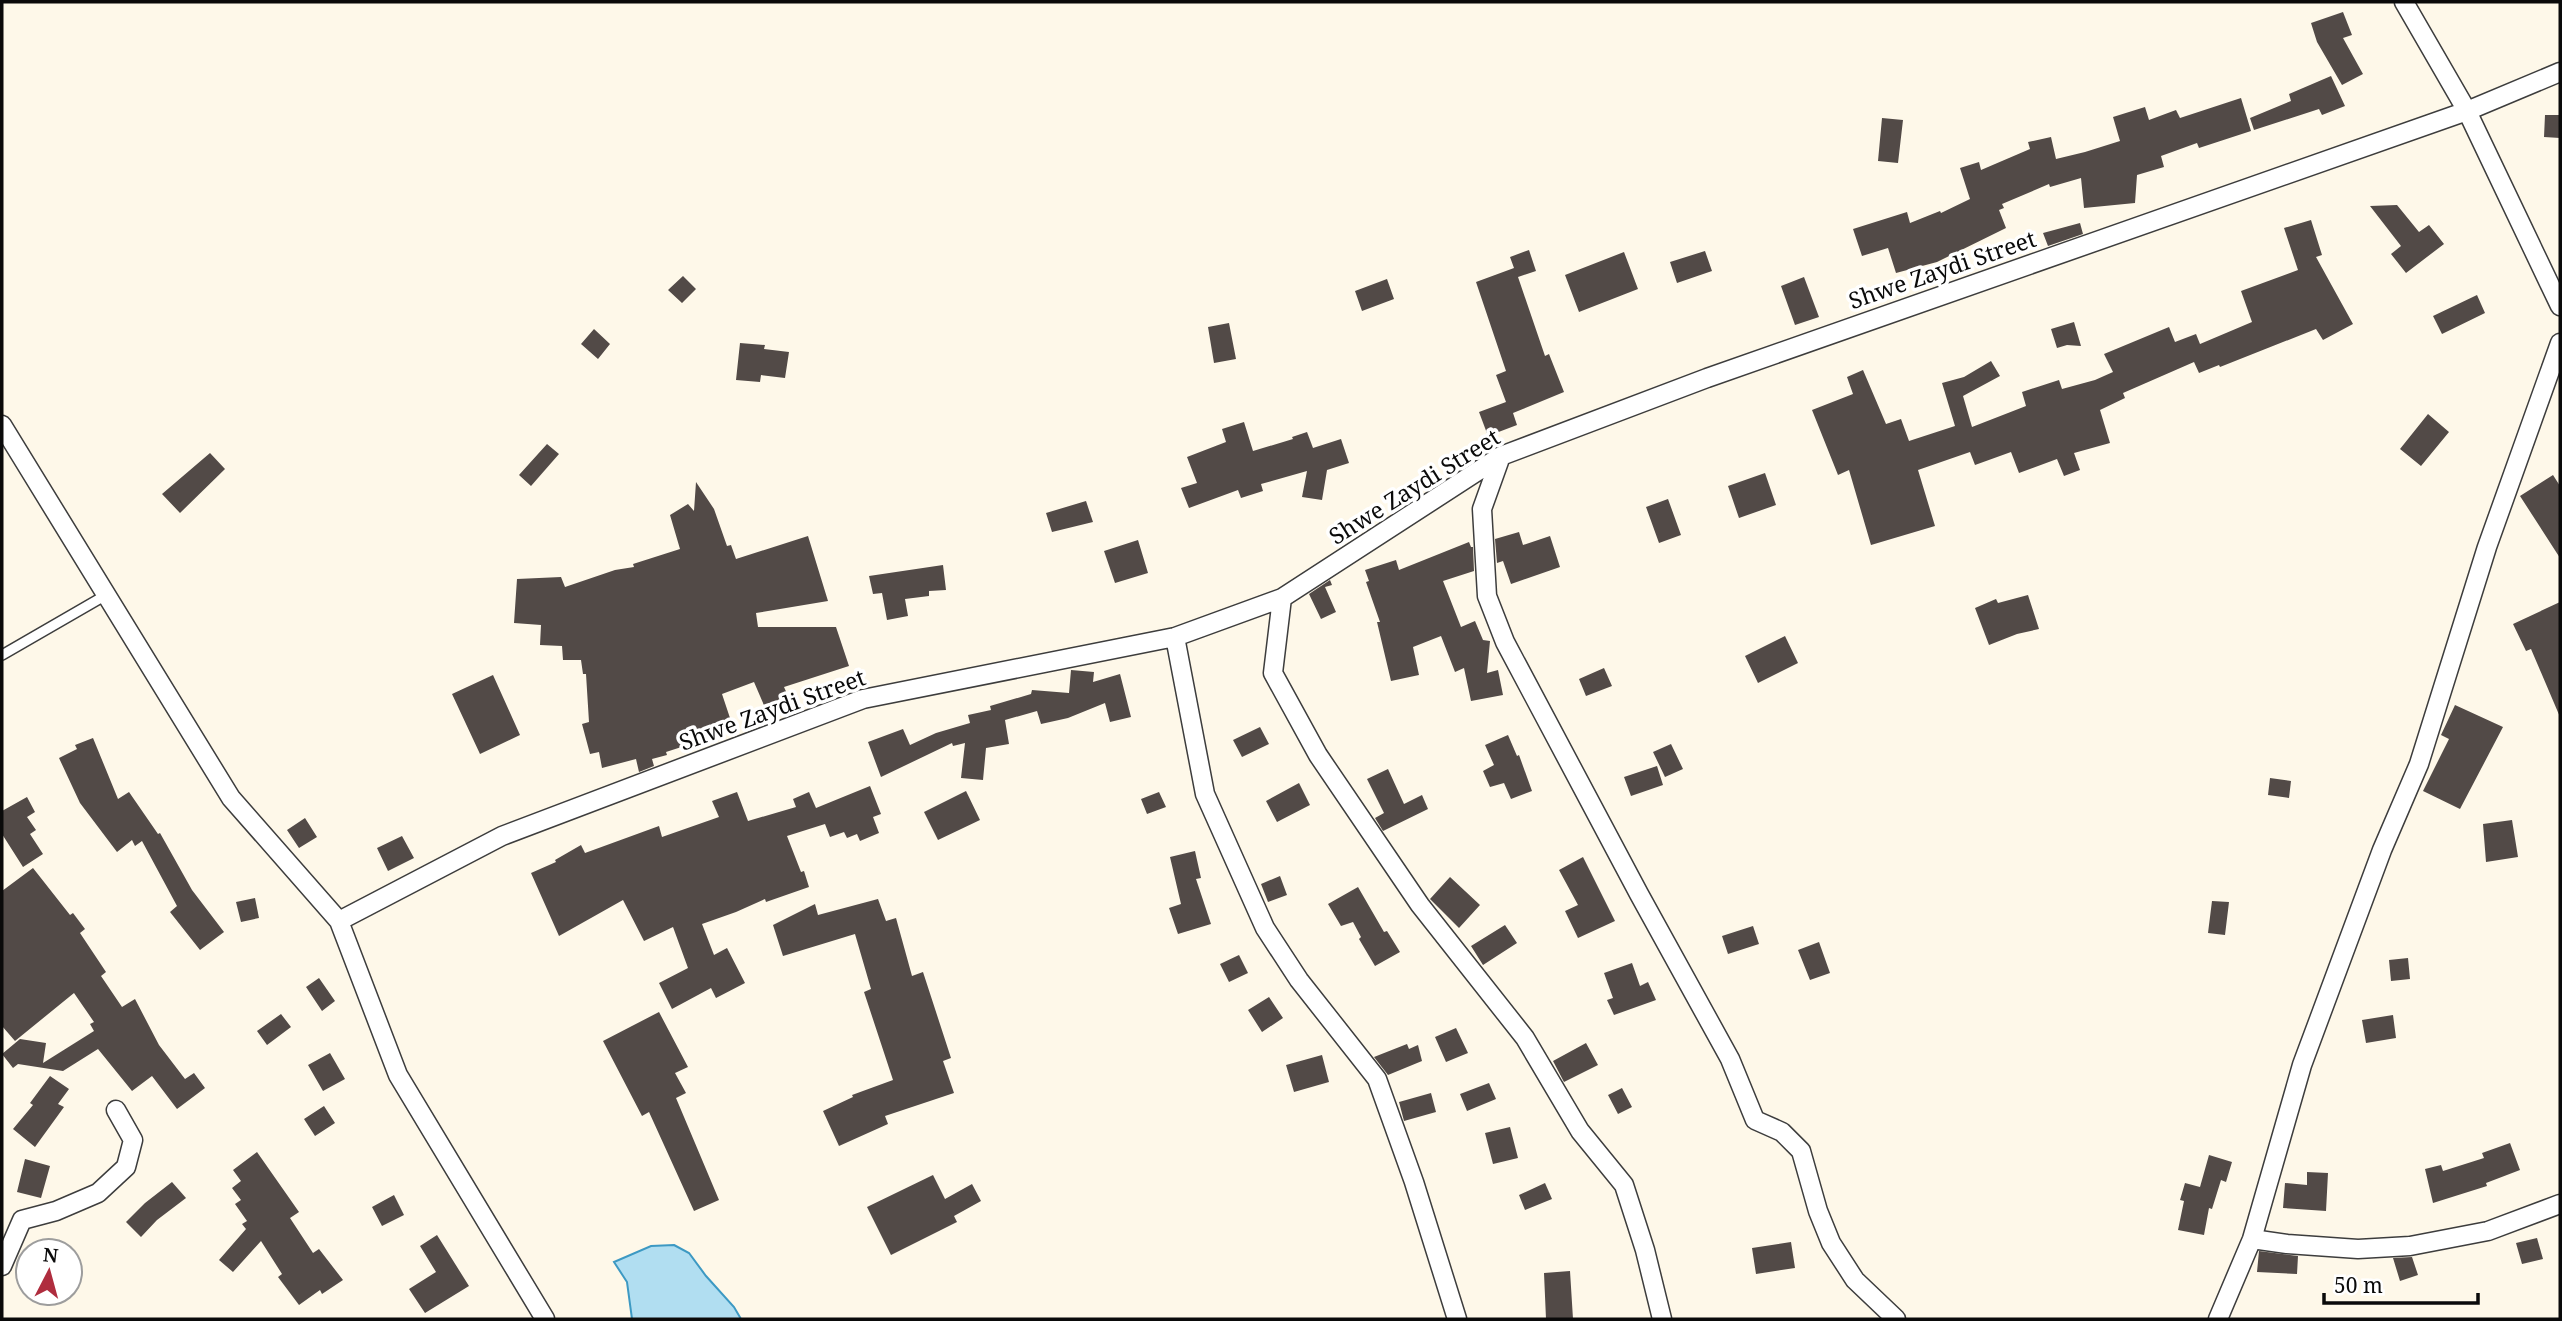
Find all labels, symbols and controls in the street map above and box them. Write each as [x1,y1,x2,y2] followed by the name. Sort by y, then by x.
[1844,222,2040,316] street label: Shwe Zaydi Street
[1322,421,1506,551] street label: Shwe Zaydi Street
[674,660,870,758] street label: Shwe Zaydi Street
[14,1237,84,1307] north arrow
[42,1241,60,1269] text: N
[2324,1262,2478,1306] scale bar
[2334,1271,2383,1299] text: 50 m

